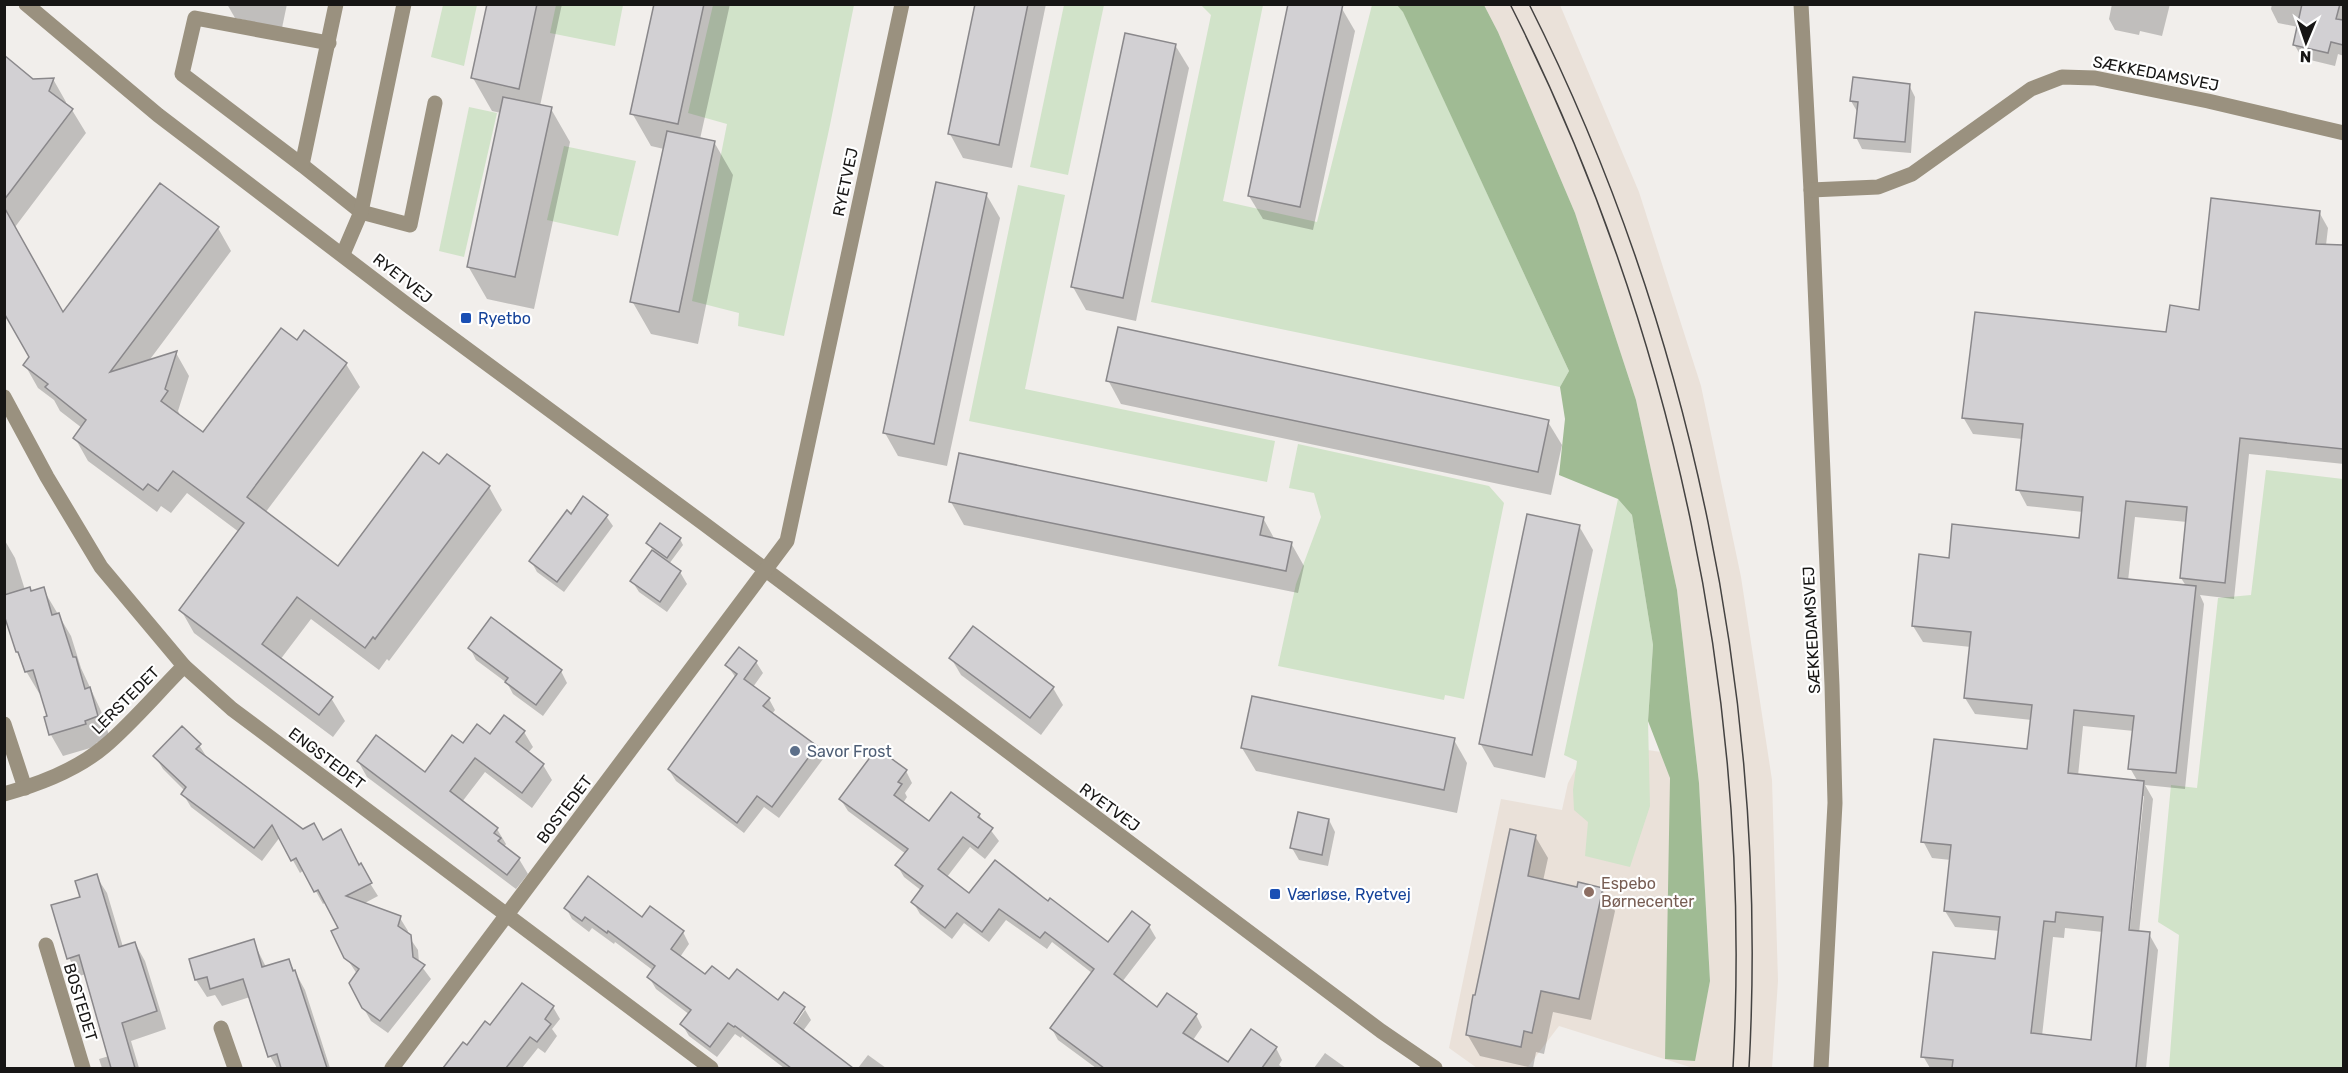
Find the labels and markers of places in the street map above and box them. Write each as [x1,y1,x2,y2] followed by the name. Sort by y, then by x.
[478,309,531,328] place label: Ryetbo
[459,311,473,325] marker: Ryetbo
[807,742,892,761] place label: Savor Frost
[788,744,802,758] marker: Savor Frost
[1601,874,1694,911] place label: Espebo Børnecenter
[1287,885,1411,904] place label: Værløse, Ryetvej
[1582,885,1596,899] marker: Espebo Børnecenter
[1268,887,1282,901] marker: Værløse, Ryetvej

